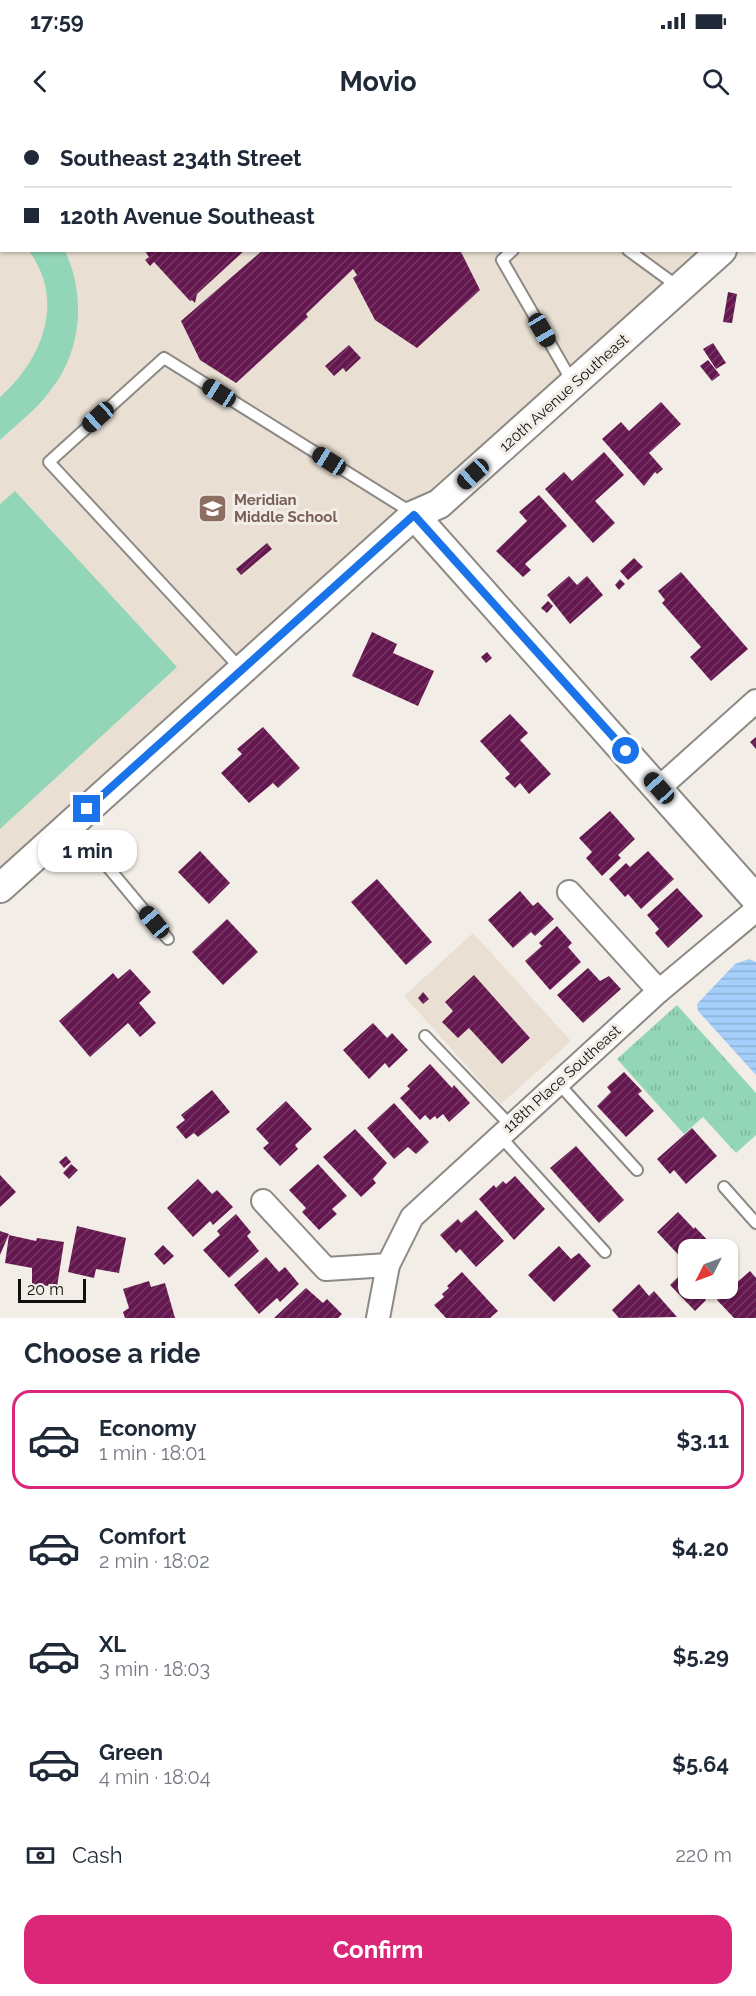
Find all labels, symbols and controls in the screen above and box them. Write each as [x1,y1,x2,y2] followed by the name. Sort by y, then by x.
[30,8,84,34] text: 17:59
[24,65,57,98] icon: back
[699,65,732,98] icon: search
[339,66,417,97] text: Movio
[60,145,301,171] text: Southeast 234th Street
[60,203,315,229] text: 120th Avenue Southeast
[525,310,559,350] car
[496,330,632,456] street label: 120th Avenue Southeast
[199,376,239,410] car
[79,398,117,436] car
[309,444,349,478] car
[454,455,492,493] car
[234,491,337,526] place label: Meridian Middle School
[197,493,229,525] school or university icon: Meridian Middle School
[612,737,639,764] route start
[640,769,678,807] car
[73,795,100,822] route end
[38,830,136,872] callout: 1 min
[62,839,113,863] text: 1 min
[136,902,172,942] car
[500,1022,624,1136] street label: 118th Place Southeast
[678,1239,738,1299] north arrow
[678,1239,738,1299] map controls
[18,1276,86,1304] scale bar
[27,1280,64,1299] text: 20 m
[24,1338,200,1369] text: Choose a ride
[27,1413,81,1467] icon: car
[99,1415,197,1441] text: Economy
[676,1427,729,1453] text: $3.11
[99,1441,206,1465] text: 1 min · 18:01
[27,1521,81,1575] icon: car
[99,1523,186,1549] text: Comfort
[672,1535,729,1561] text: $4.20
[99,1549,210,1573] text: 2 min · 18:02
[27,1629,81,1683] icon: car
[99,1631,126,1657] text: XL
[673,1643,729,1669] text: $5.29
[99,1657,210,1681] text: 3 min · 18:03
[27,1737,81,1791] icon: car
[99,1739,163,1765] text: Green
[672,1751,729,1777] text: $5.64
[99,1765,211,1789] text: 4 min · 18:04
[24,1839,57,1872] icon: cash
[72,1842,123,1868] text: Cash
[675,1843,732,1867] text: 220 m
[24,1915,732,1984] button: Confirm

